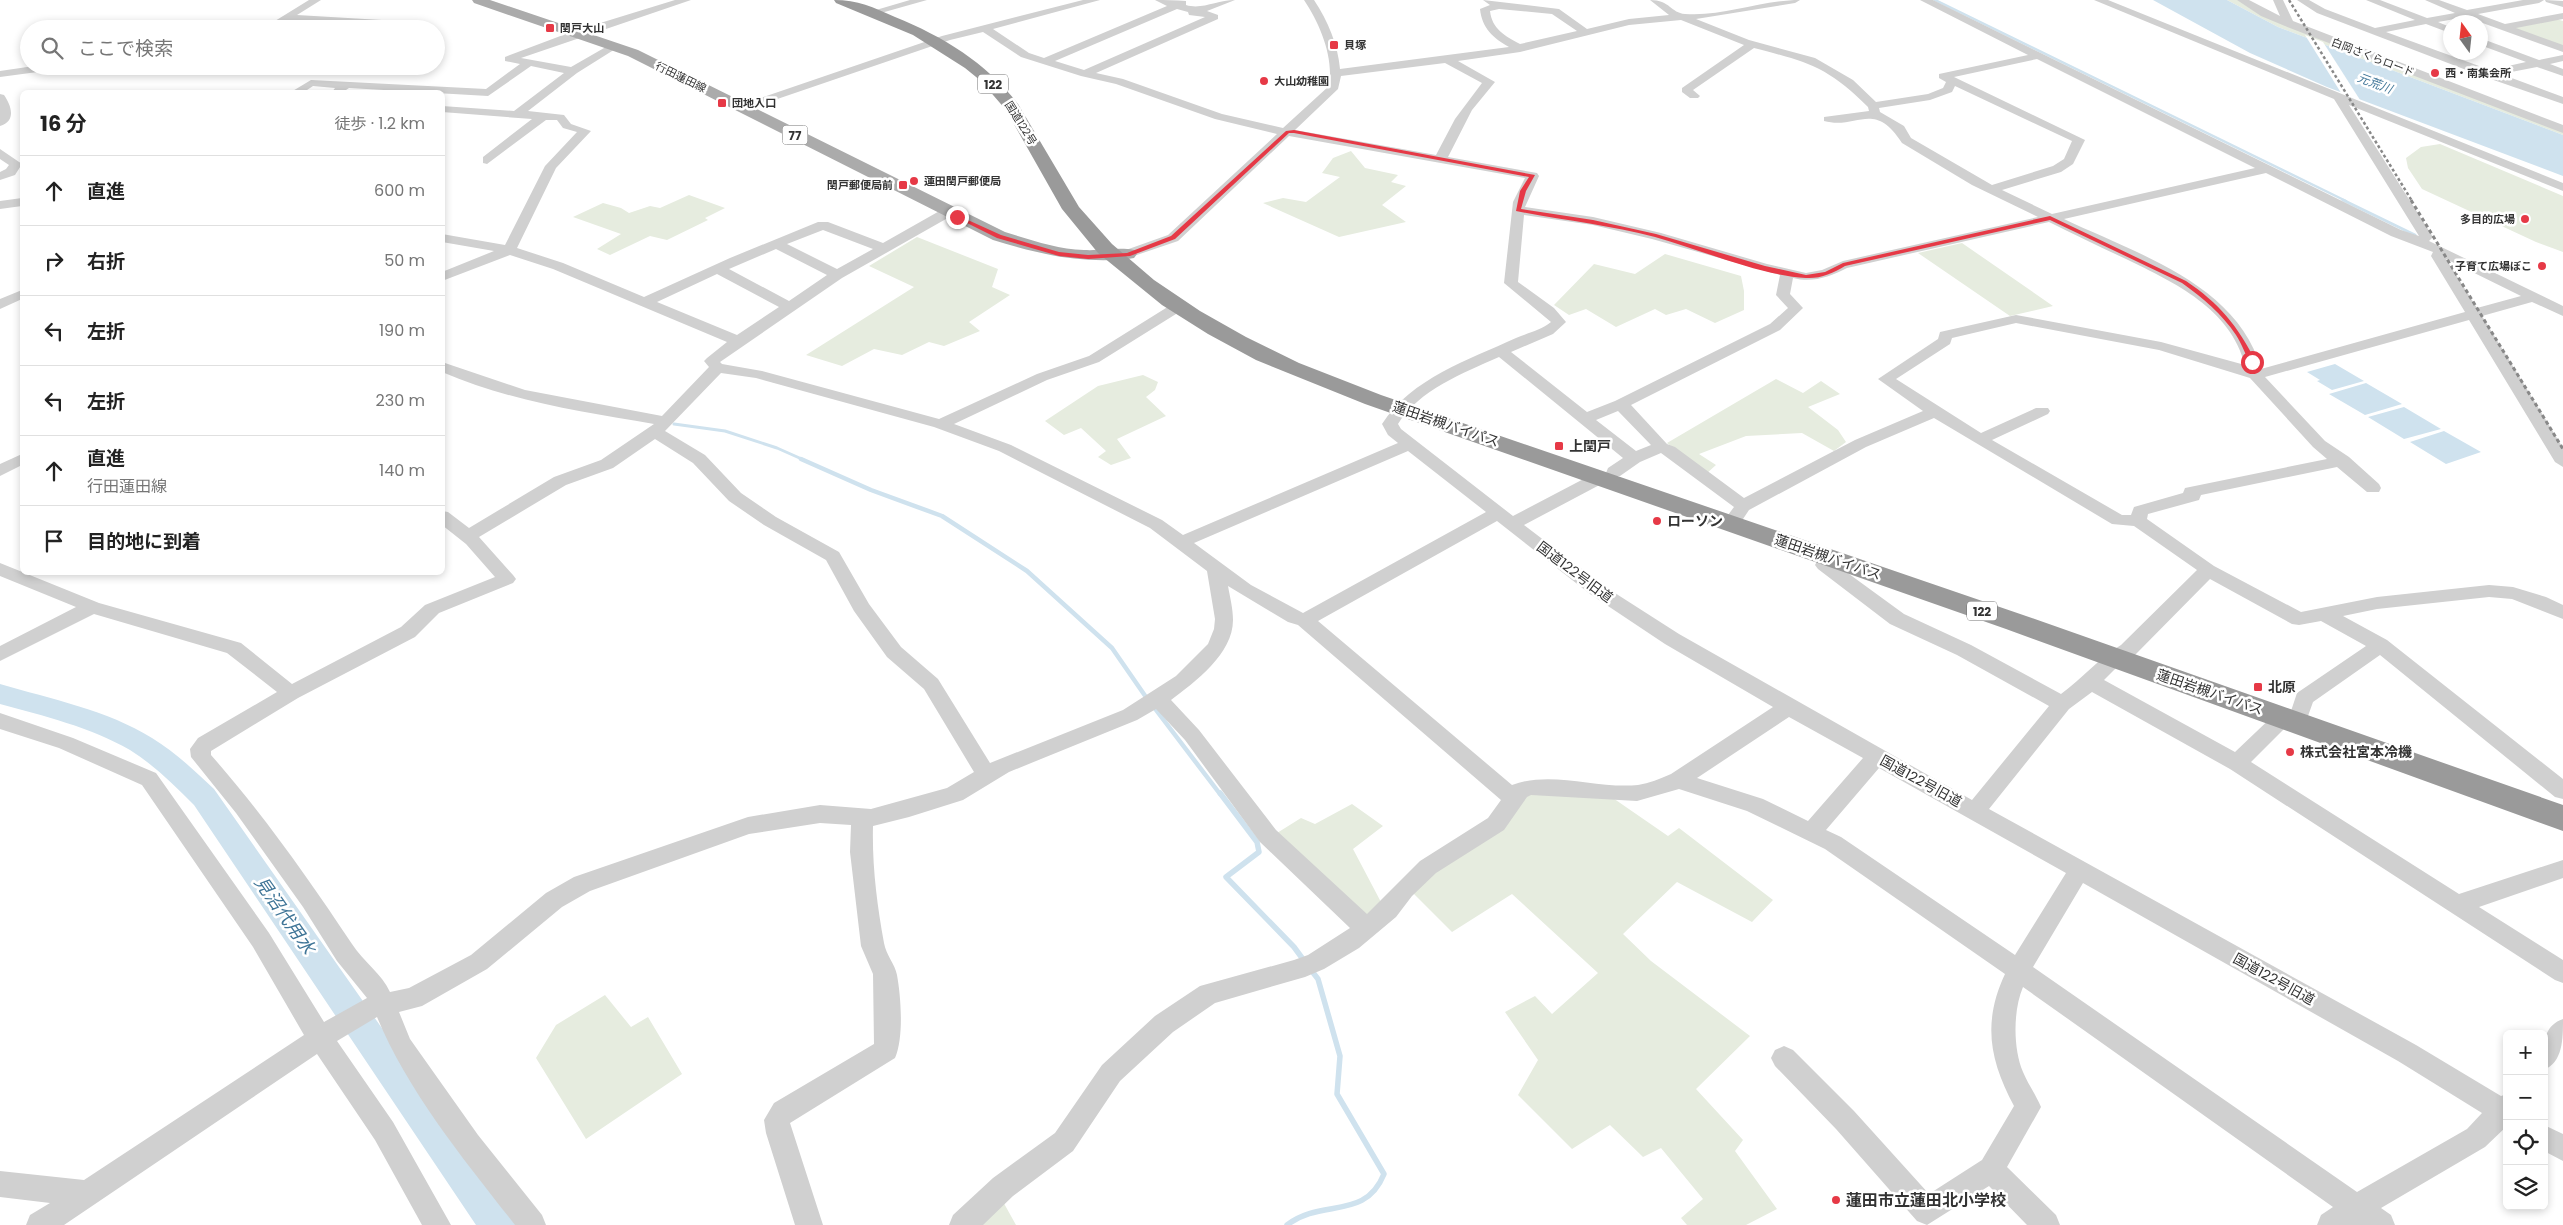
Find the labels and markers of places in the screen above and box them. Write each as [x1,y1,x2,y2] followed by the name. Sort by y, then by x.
[560,20,604,36] place label: 閏戸大山
[544,22,556,34] marker: 閏戸大山
[1344,37,1367,53] place label: 貝塚
[1328,39,1340,51] marker: 貝塚
[2445,65,2511,81] place label: 西・南集会所
[2429,67,2441,79] marker: 西・南集会所
[1274,73,1329,89] place label: 大山幼稚園
[1258,75,1270,87] marker: 大山幼稚園
[732,95,776,111] place label: 団地入口
[716,97,728,109] marker: 団地入口
[924,173,1001,189] place label: 蓮田閏戸郵便局
[908,175,920,187] marker: 蓮田閏戸郵便局
[827,177,893,193] place label: 閏戸郵便局前
[897,179,909,191] marker: 閏戸郵便局前
[2460,211,2515,227] place label: 多目的広場
[2519,213,2531,225] marker: 多目的広場
[2455,258,2532,274] place label: 子育て広場ぽこ
[2536,260,2548,272] marker: 子育て広場ぽこ
[1569,436,1611,456] place label: 上閏戸
[1553,440,1565,452] marker: 上閏戸
[1667,511,1723,531] place label: ローソン
[1651,515,1663,527] marker: ローソン
[2268,677,2296,697] place label: 北原
[2252,681,2264,693] marker: 北原
[2300,742,2412,762] place label: 株式会社宮本冷機
[2284,746,2296,758] marker: 株式会社宮本冷機
[1846,1189,2006,1212] place label: 蓮田市立蓮田北小学校
[1830,1194,1842,1206] marker: 蓮田市立蓮田北小学校

